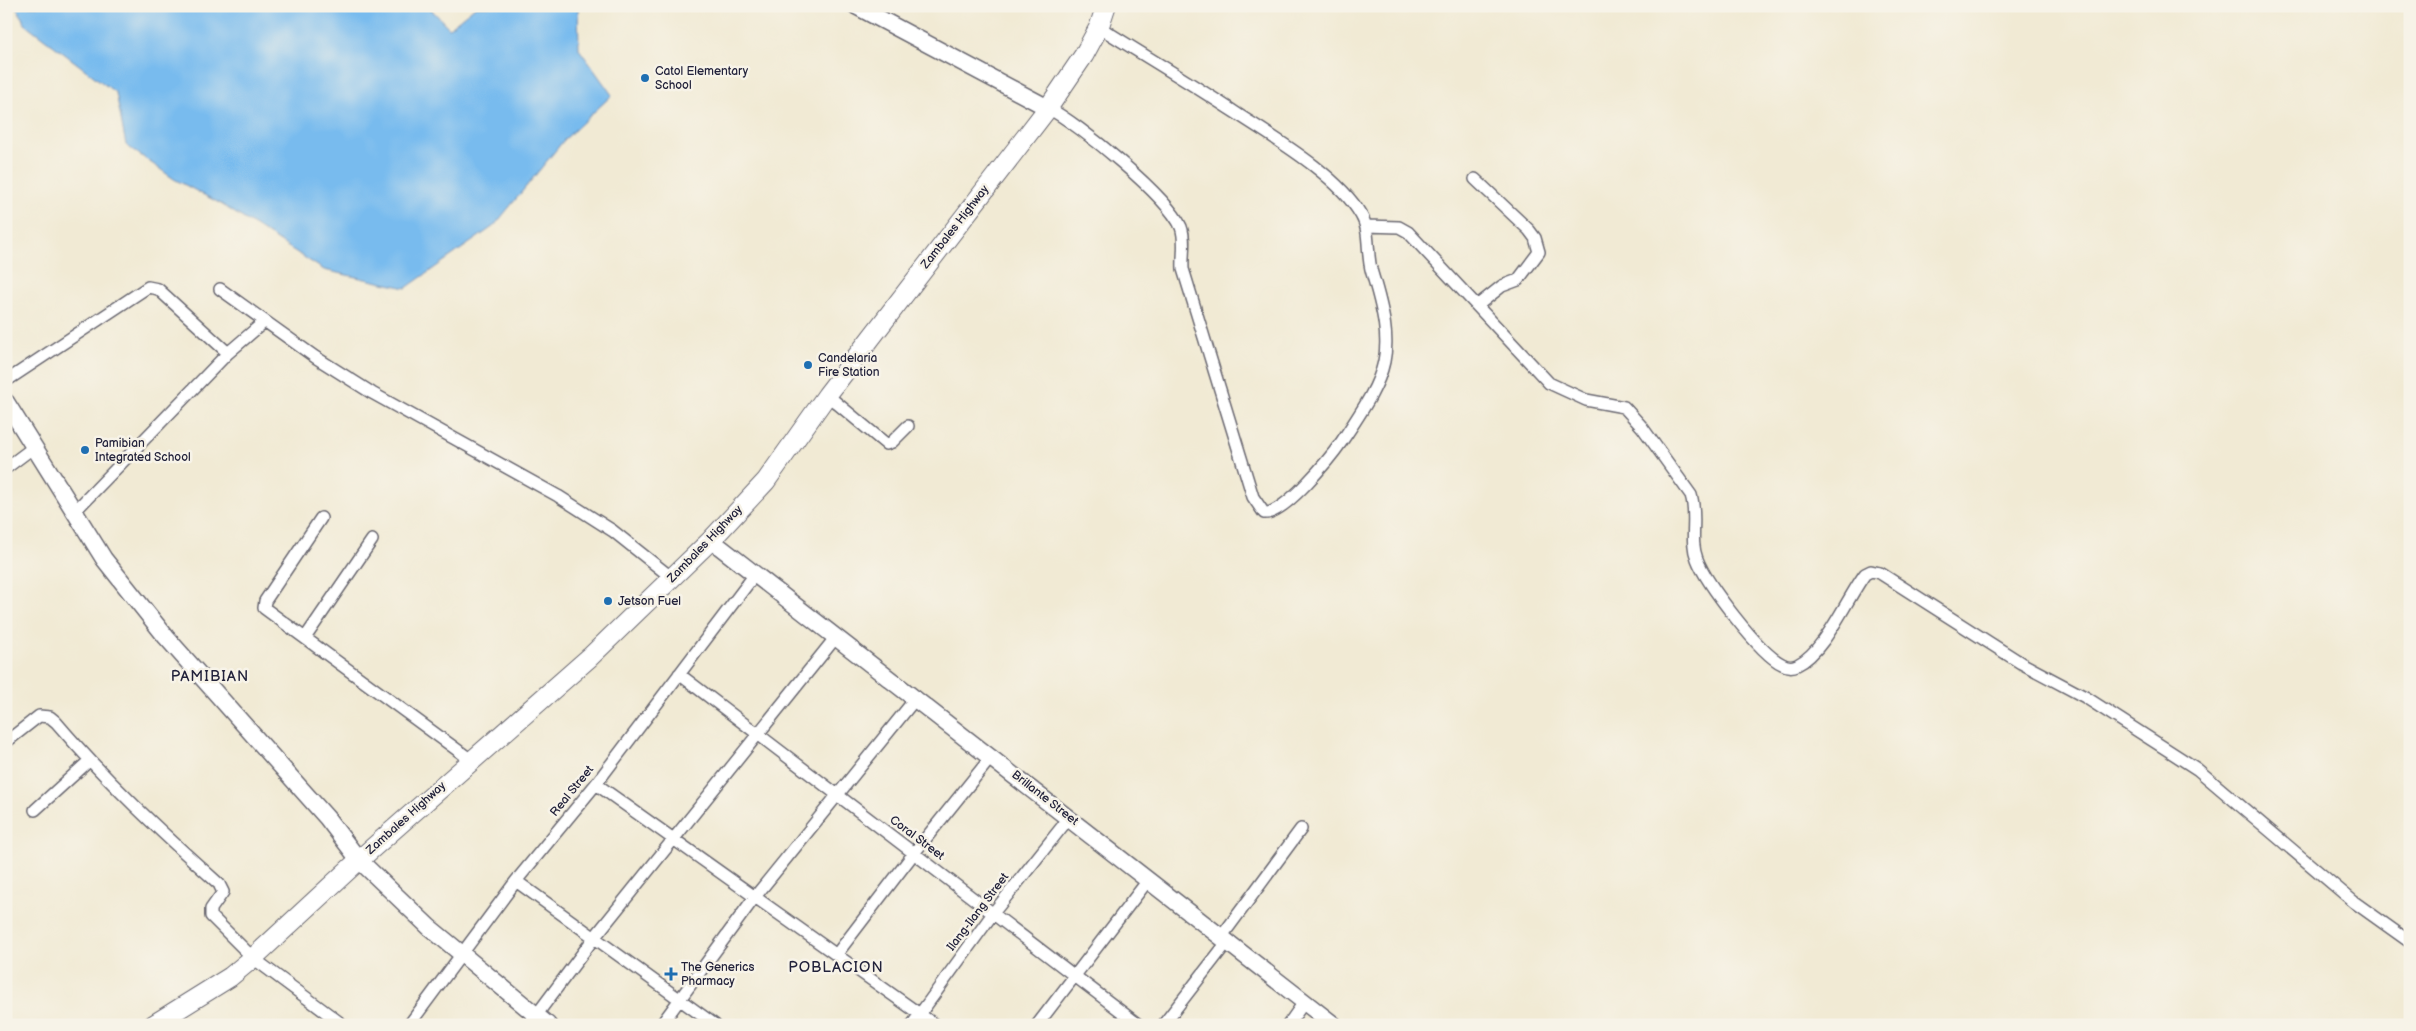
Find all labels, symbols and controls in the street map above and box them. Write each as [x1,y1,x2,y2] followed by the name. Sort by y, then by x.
[655,64,749,93] place label: Catol Elementary School
[639,72,651,84] marker: Catol Elementary School
[917,182,993,273] street label: Zambales Highway
[818,351,880,380] place label: Candelaria Fire Station
[802,359,814,371] marker: Candelaria Fire Station
[95,436,191,465] place label: Pamibian Integrated School
[79,444,91,456] marker: Pamibian Integrated School
[664,502,746,587] street label: Zambales Highway
[618,594,681,609] place label: Jetson Fuel
[602,595,614,607] marker: Jetson Fuel
[171,667,249,686] district label: PAMIBIAN
[547,762,597,819] street label: Real Street
[1009,767,1082,829] street label: Brillante Street
[362,778,449,858] street label: Zambales Highway
[887,812,948,864] street label: Coral Street
[944,870,1012,954] street label: Ilang-Ilang Street
[788,958,884,977] district label: POBLACION
[681,960,754,989] place label: The Generics Pharmacy
[665,968,677,980] marker: The Generics Pharmacy

